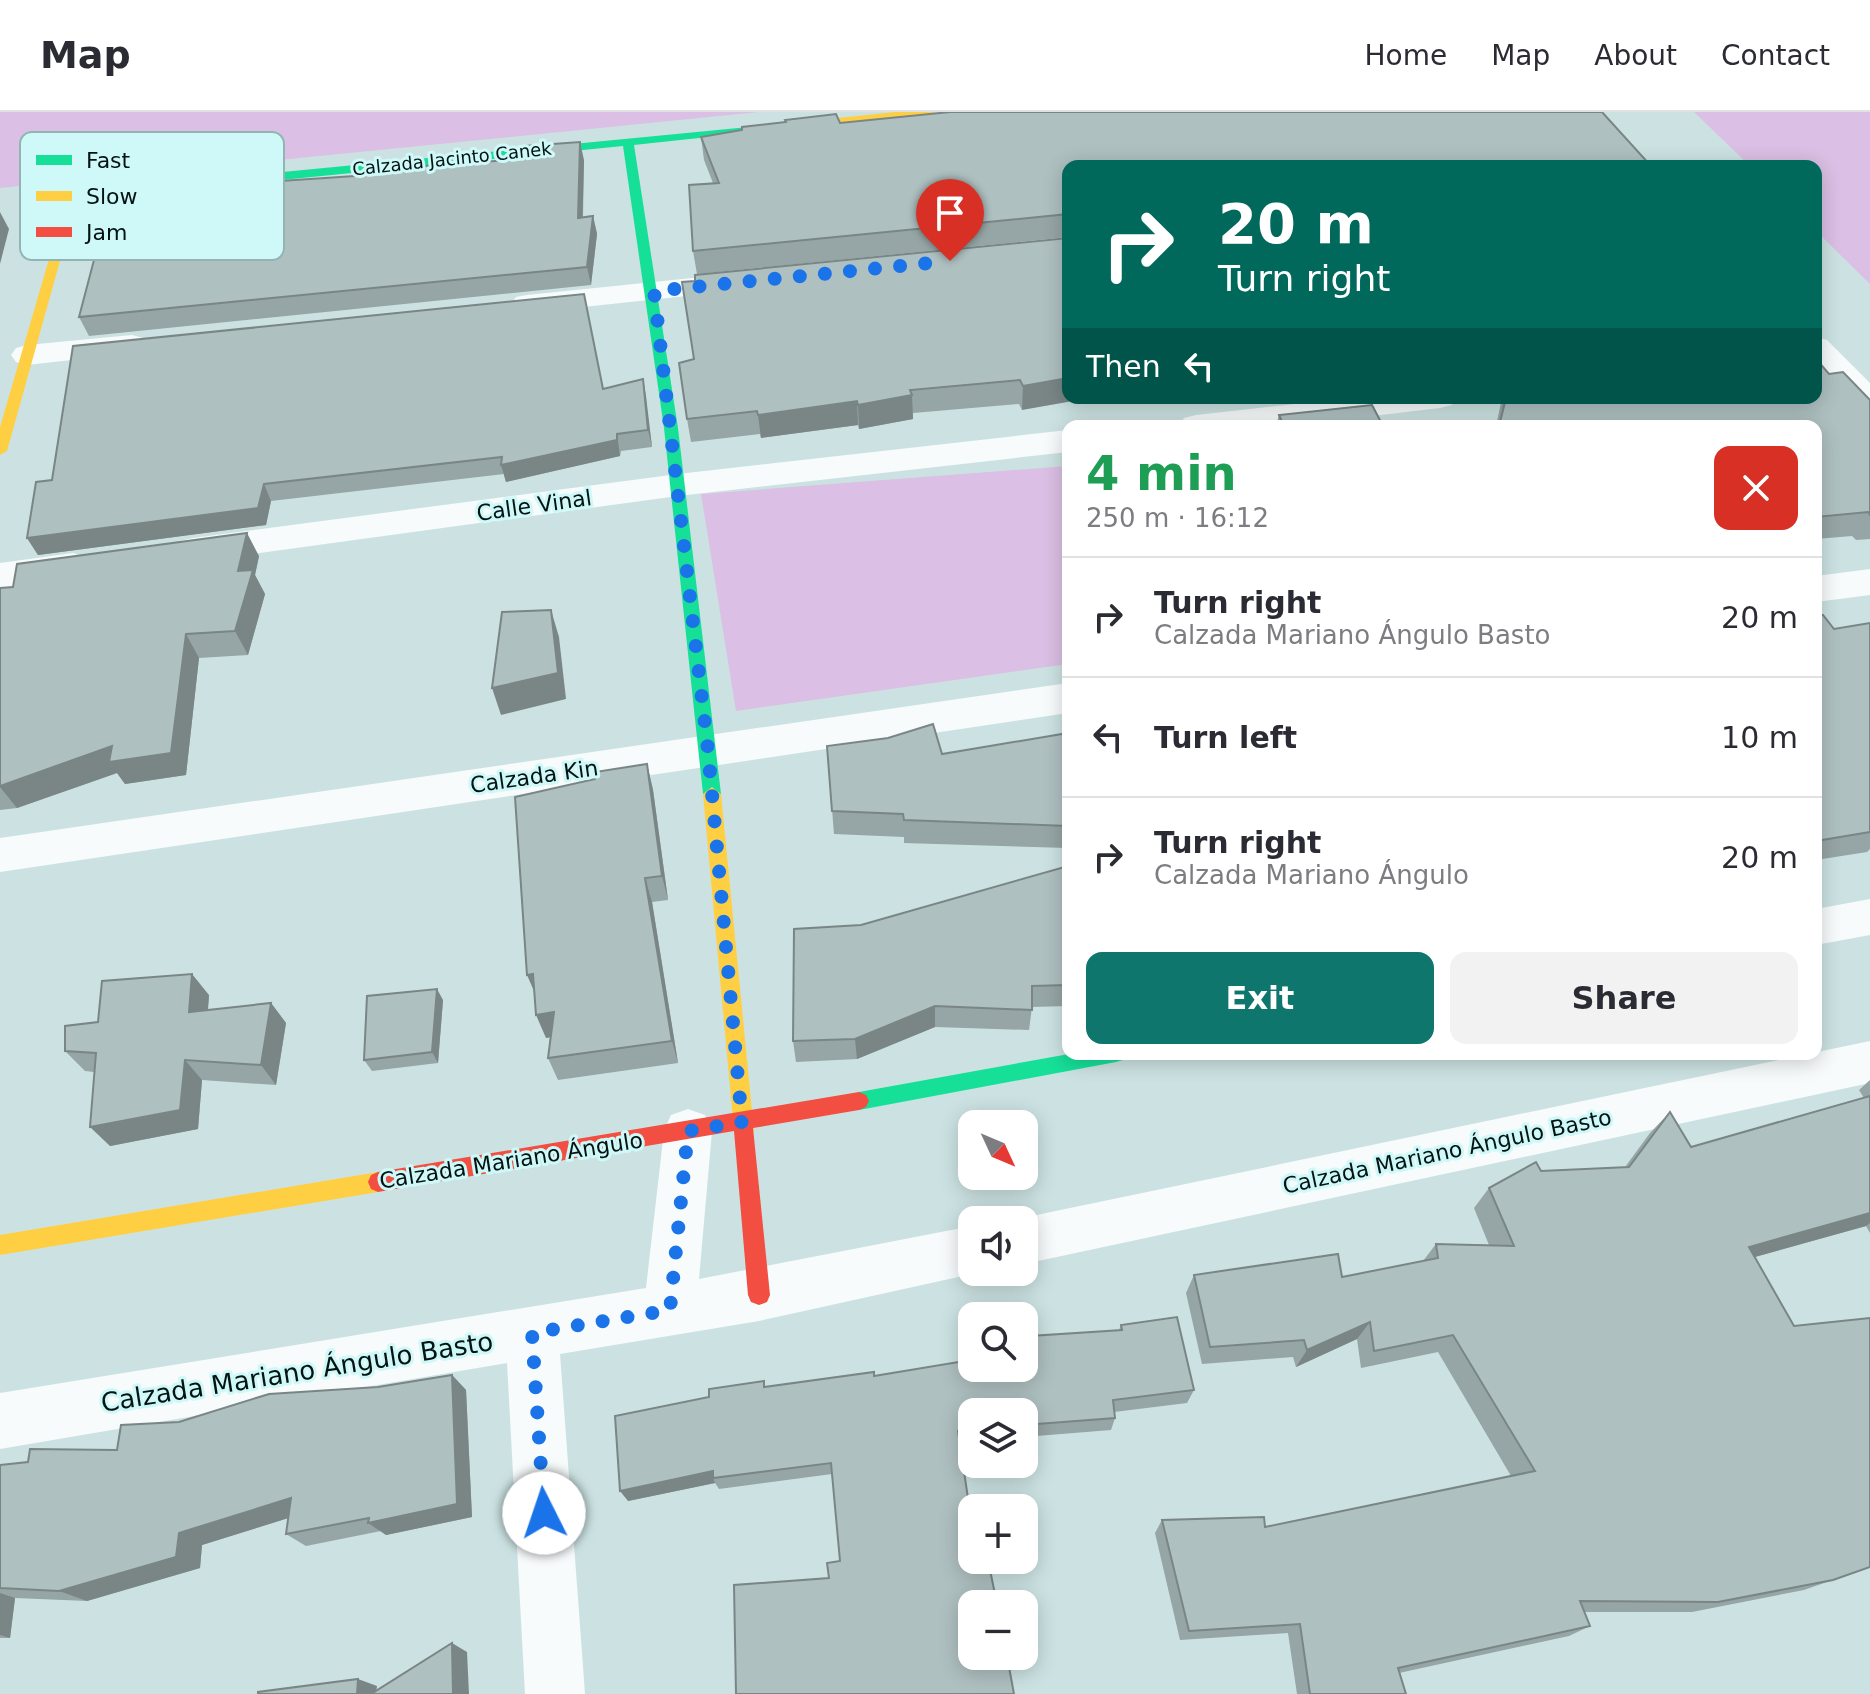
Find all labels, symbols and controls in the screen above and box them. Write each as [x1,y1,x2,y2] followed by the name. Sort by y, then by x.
[40,33,131,77] text: Map
[1364,39,1447,72] text: Home
[1491,39,1550,72] text: Map
[1594,39,1677,72] text: About
[1721,39,1830,72] text: Contact
[20,132,284,260] legend
[351,138,553,179] street label: Calzada Jacinto Canek
[86,148,131,173] text: Fast
[916,179,984,261] pin
[86,184,138,209] text: Slow
[928,191,972,235] icon: arrive
[1218,191,1374,256] text: 20 m
[1086,192,1190,296] icon: right
[84,220,127,245] text: Jam
[1218,258,1390,299] text: Turn right
[1177,344,1221,388] icon: left
[1086,349,1161,384] text: Then
[1086,445,1237,501] text: 4 min
[1714,446,1798,530] button: close
[475,485,593,526] street label: Calle Vinal
[1086,503,1269,533] text: 250 m · 16:12
[1154,585,1321,620] text: Turn right
[1086,595,1130,639] icon: right
[1721,600,1798,635] text: 20 m
[1154,620,1551,650] text: Calzada Mariano Ángulo Basto
[1086,715,1130,759] icon: left
[1154,720,1297,755] text: Turn left
[1721,720,1798,755] text: 10 m
[469,755,600,798] street label: Calzada Kin
[1154,825,1321,860] text: Turn right
[1086,835,1130,879] icon: right
[1721,840,1798,875] text: 20 m
[1154,860,1469,890] text: Calzada Mariano Ángulo
[1086,952,1434,1044] button: Exit
[1450,952,1798,1044] button: Share
[1280,1104,1614,1199] street label: Calzada Mariano Ángulo Basto
[958,1110,1038,1190] north arrow
[958,1110,1038,1670] map controls
[378,1127,645,1194] street label: Calzada Mariano Ángulo
[958,1206,1038,1286] button: sound
[958,1302,1038,1382] button: search
[99,1325,495,1418] street label: Calzada Mariano Ángulo Basto
[958,1398,1038,1478] button: layers
[502,1471,586,1555] position arrow
[958,1494,1038,1574] button: +
[958,1590,1038,1670] button: −

